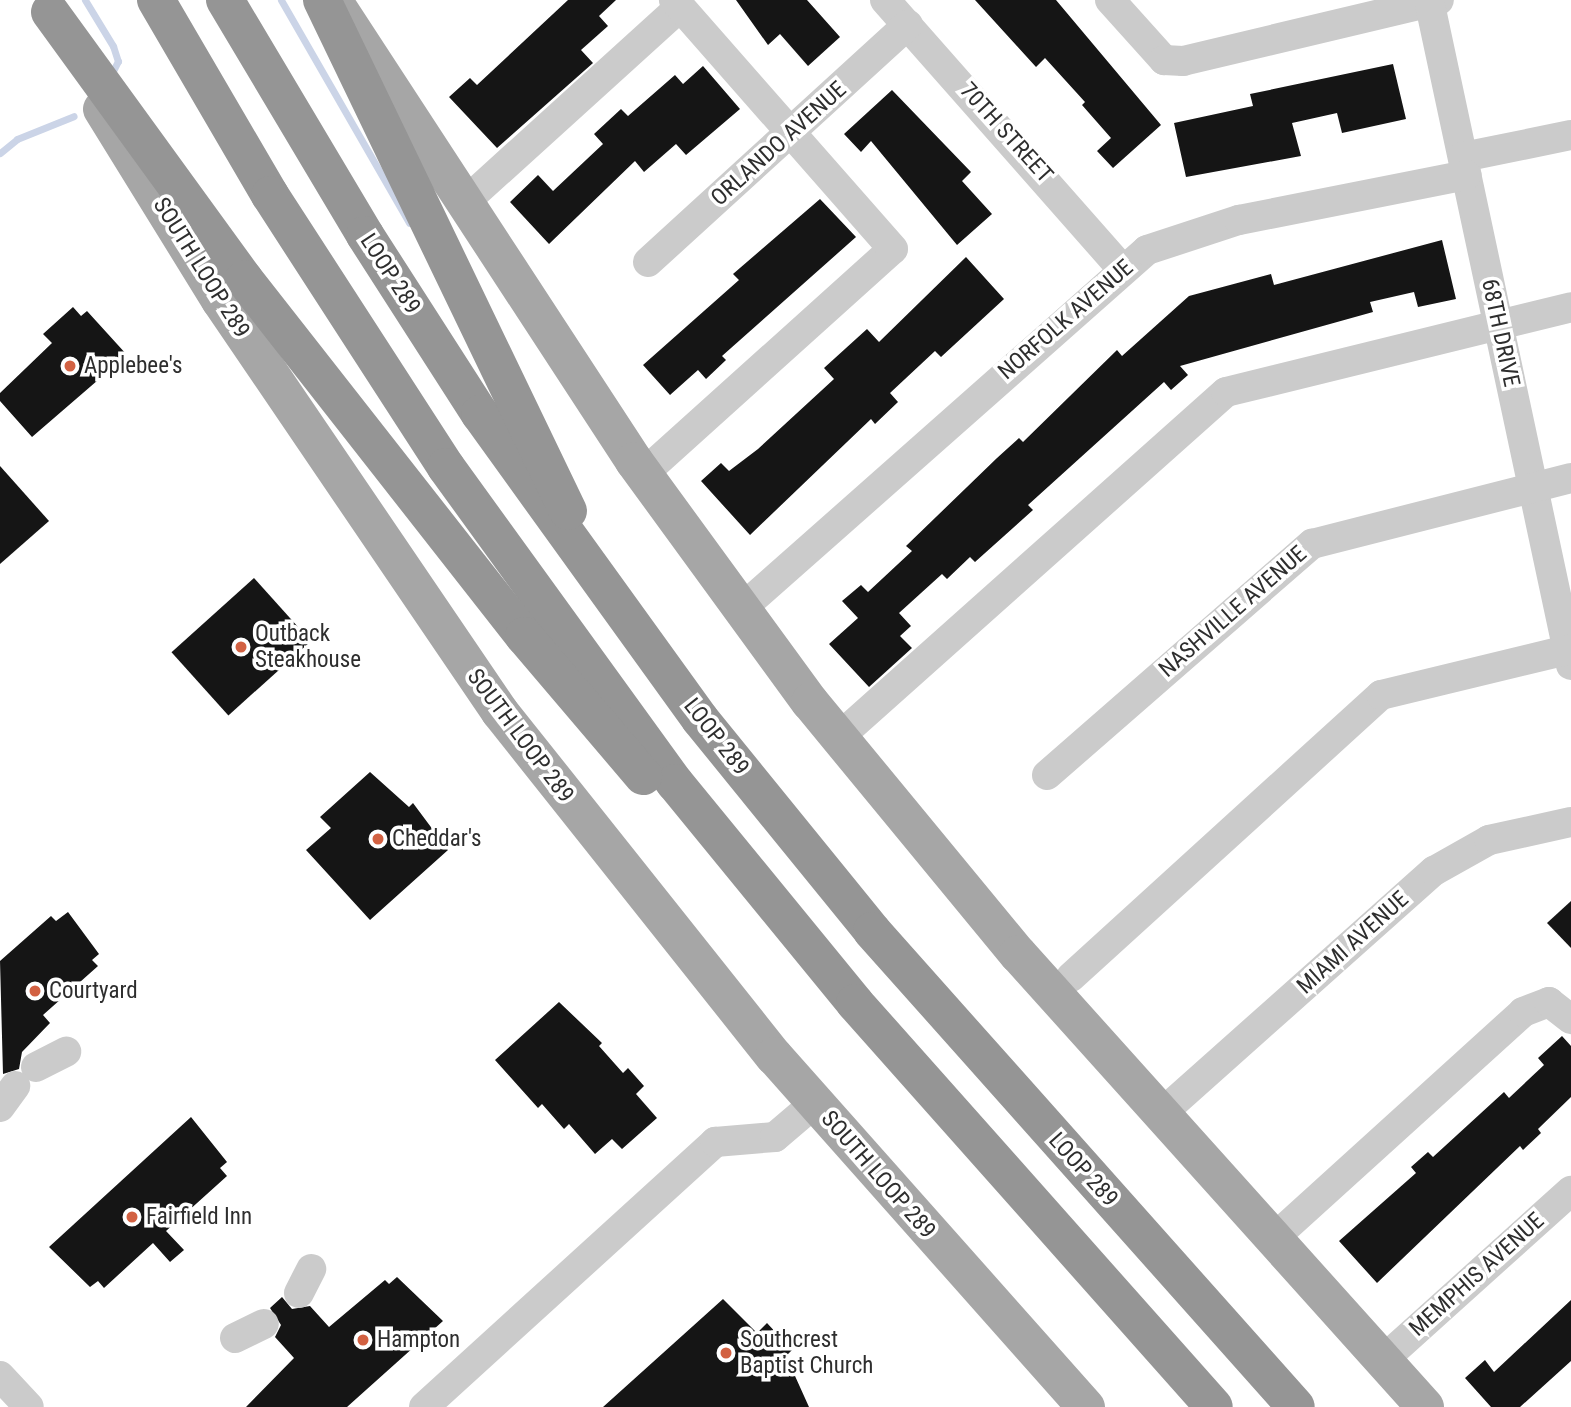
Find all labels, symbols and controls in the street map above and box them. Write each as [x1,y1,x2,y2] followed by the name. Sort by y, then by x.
[706,76,852,212] street label: ORLANDO AVENUE
[954,77,1058,189] street label: 70TH STREET
[147,193,255,343] street label: SOUTH LOOP 289
[354,229,426,319] street label: LOOP 289
[993,254,1139,386] street label: NORFOLK AVENUE
[1475,277,1525,389] street label: 68TH DRIVE
[84,352,182,380] place label: Applebee's
[62,358,78,374] marker: Applebee's
[1154,540,1312,684] street label: NASHVILLE AVENUE
[255,620,361,674] place label: Outback Steakhouse
[233,639,249,655] marker: Outback Steakhouse
[461,664,579,808] street label: SOUTH LOOP 289
[677,693,755,781] street label: LOOP 289
[392,825,482,853] place label: Cheddar's
[370,831,386,847] marker: Cheddar's
[1292,886,1414,1000] street label: MIAMI AVENUE
[49,977,138,1005] place label: Courtyard
[27,983,43,999] marker: Courtyard
[815,1106,941,1244] street label: SOUTH LOOP 289
[1043,1127,1123,1213] street label: LOOP 289
[146,1203,252,1231] place label: Fairfield Inn
[1404,1207,1550,1343] street label: MEMPHIS AVENUE
[124,1209,140,1225] marker: Fairfield Inn
[377,1326,460,1354] place label: Hampton
[740,1326,873,1380] place label: Southcrest Baptist Church
[355,1332,371,1348] marker: Hampton
[718,1345,734,1361] marker: Southcrest Baptist Church

